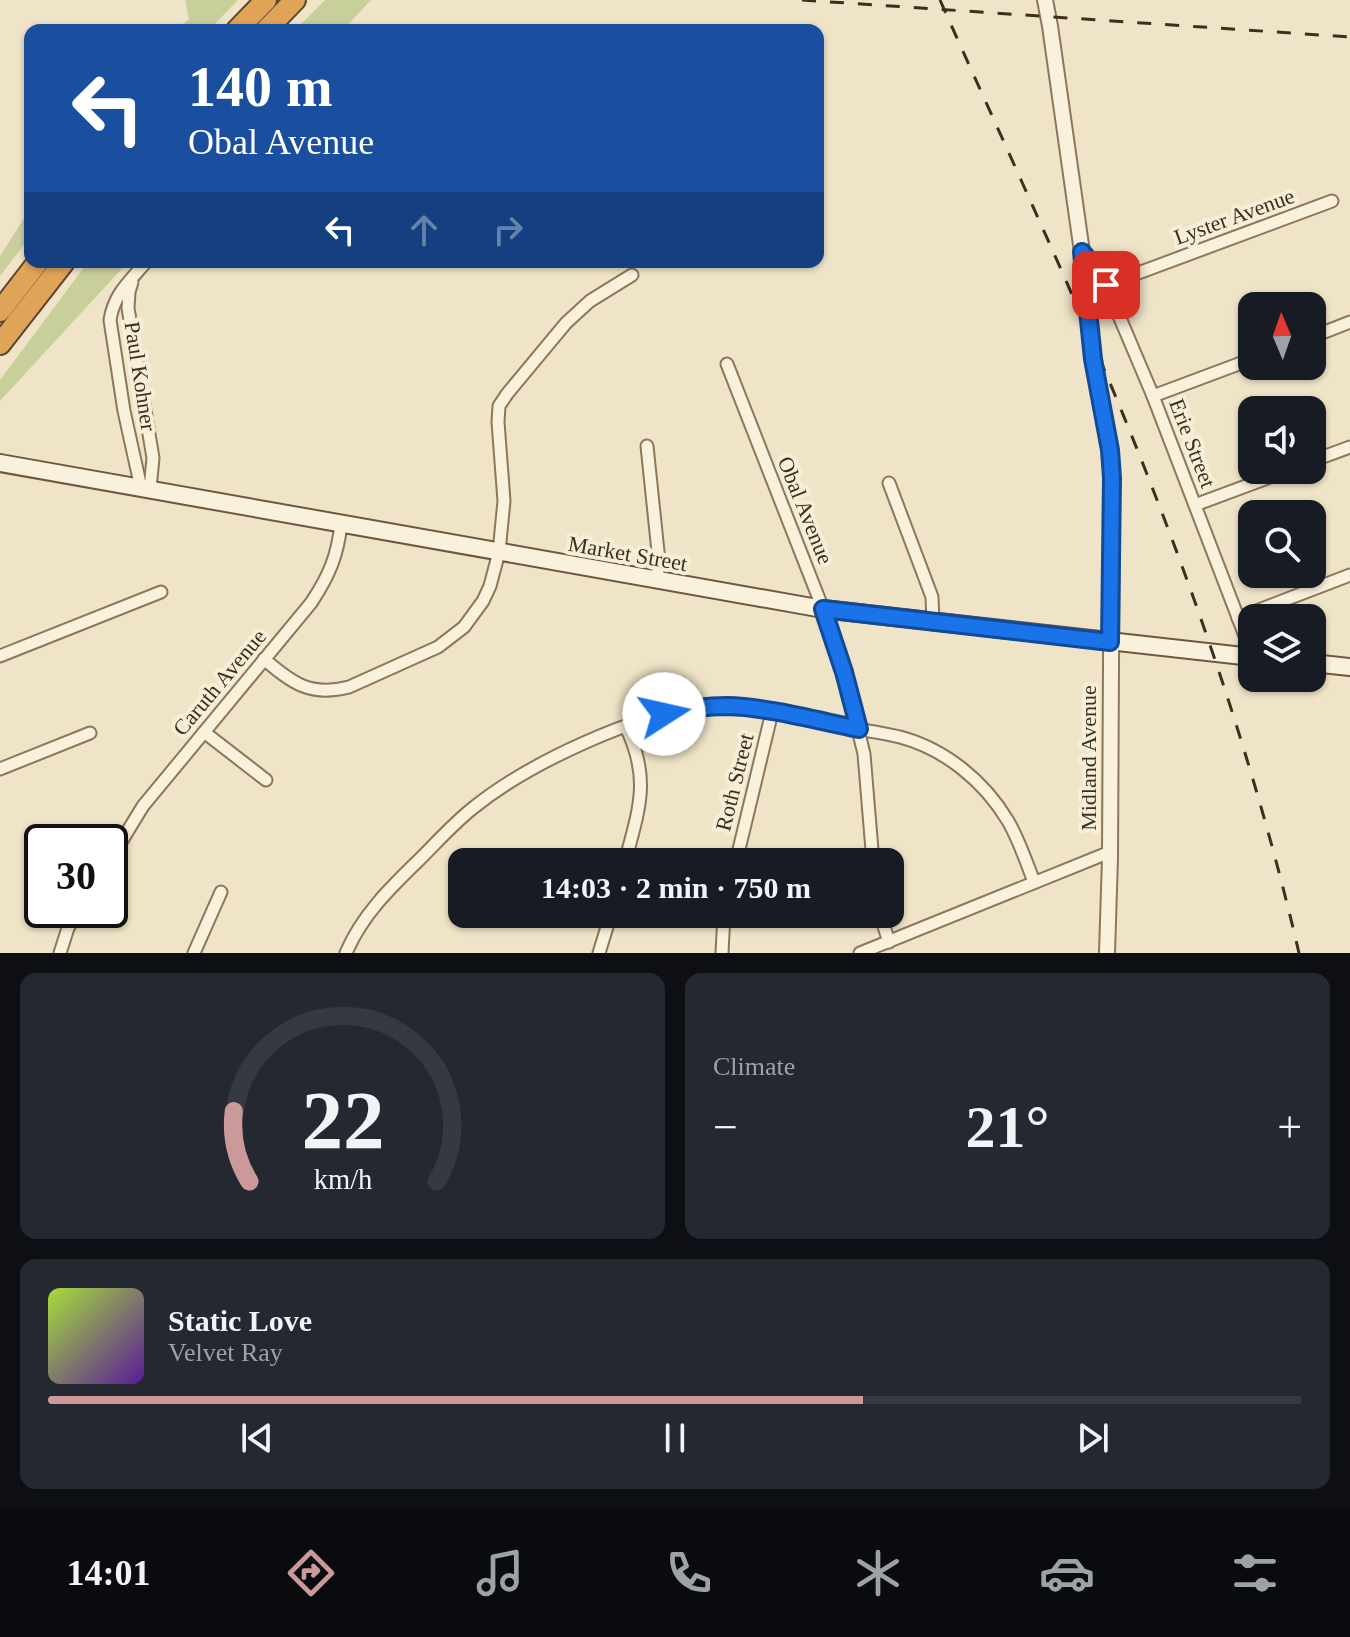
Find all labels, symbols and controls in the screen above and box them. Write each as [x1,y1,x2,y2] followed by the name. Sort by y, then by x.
[56,56,160,160] icon: left
[188,56,333,118] text: 140 m
[188,122,374,162] text: Obal Avenue
[1171,183,1298,250] street label: Lyster Avenue
[318,208,362,252] icon: left
[402,208,446,252] icon: ahead
[486,208,530,252] icon: right
[1072,251,1140,319] pin
[1084,263,1128,307] icon: arrive
[1238,292,1326,380] north arrow
[1238,292,1326,692] map controls
[120,320,162,433] street label: Paul Kohner
[1164,395,1221,491] street label: Erie Street
[1238,396,1326,484] button: sound
[773,453,838,568] street label: Obal Avenue
[1238,500,1326,588] button: search
[566,531,689,576] street label: Market Street
[1238,604,1326,692] button: layers
[168,624,271,741] street label: Caruth Avenue
[622,672,706,756] position arrow
[1076,685,1101,831] street label: Midland Avenue
[710,731,759,833] street label: Roth Street
[24,824,128,928] speed limit sign: 30
[541,871,811,904] text: 14:03 · 2 min · 750 m
[713,1052,795,1081] text: Climate
[301,1074,384,1166] text: 22
[966,1094,1050,1160] text: 21°
[713,1103,738,1152] text: −
[1277,1103,1302,1152] text: +
[313,1164,372,1195] text: km/h
[168,1304,312,1337] text: Static Love
[168,1338,283,1367] text: Velvet Ray
[235,1416,279,1460] icon: previous
[653,1416,697,1460] icon: pause
[1071,1416,1115,1460] icon: next
[283,1545,339,1601] icon: directions
[472,1545,528,1601] icon: music
[661,1545,717,1601] icon: phone
[850,1545,906,1601] icon: climate
[1039,1545,1095,1601] icon: car
[1227,1545,1283,1601] icon: filters
[66,1553,150,1593] text: 14:01

